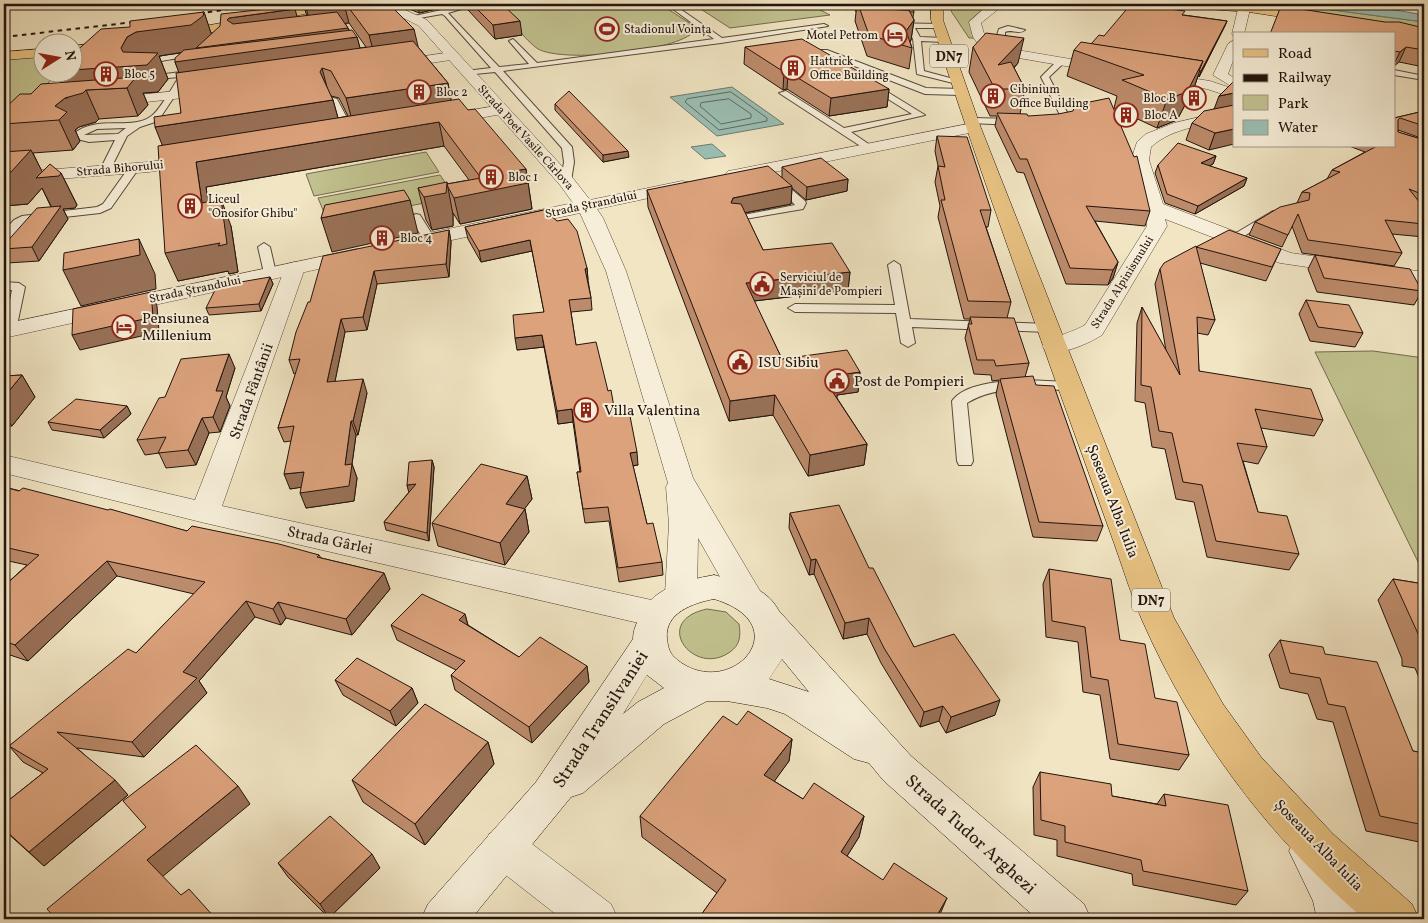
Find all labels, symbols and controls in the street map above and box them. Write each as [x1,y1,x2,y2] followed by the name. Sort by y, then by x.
[594,16,620,42] sports icon: Stadionul Voința
[624,22,712,38] place label: Stadionul Voința
[882,22,908,48] hotel icon: Motel Petrom
[806,28,878,44] place label: Motel Petrom
[32,32,82,82] north arrow
[1233,32,1396,148] legend
[930,44,968,68] road number: DN7
[1278,44,1312,65] text: Road
[59,49,80,63] text: N
[810,54,889,84] place label: Hattrick Office Building
[780,55,806,81] building icon: Hattrick Office Building
[93,61,119,87] building icon: Bloc 5
[124,67,155,83] place label: Bloc 5
[1278,68,1331,89] text: Railway
[406,79,432,105] building icon: Bloc 2
[474,82,577,194] street label: Strada Poet Vasile Cârlova
[1010,82,1089,112] place label: Cibinium Office Building
[980,83,1006,109] building icon: Cibinium Office Building
[436,85,468,101] place label: Bloc 2
[1181,85,1207,111] building icon: Bloc B
[1143,91,1176,107] place label: Bloc B
[1278,94,1309,115] text: Park
[1113,102,1139,128] building icon: Bloc A
[1144,108,1178,124] place label: Bloc A
[1278,118,1318,139] text: Water
[76,157,165,181] street label: Strada Bihorului
[478,164,504,190] building icon: Bloc 1
[508,170,538,186] place label: Bloc 1
[544,187,639,223] street label: Strada Ștrandului
[208,192,297,222] place label: Liceul "Onosifor Ghibu"
[177,193,203,219] building icon: Liceul "Onosifor Ghibu"
[369,225,395,251] building icon: Bloc 4
[400,231,432,247] place label: Bloc 4
[1088,233,1158,332] street label: Strada Alpinismului
[780,270,883,300] place label: Serviciul de Mașini de Pompieri
[749,271,775,297] public building icon: Serviciul de Mașini de Pompieri
[148,272,243,308] street label: Strada Ștrandului
[142,309,212,347] place label: Pensiunea Millenium
[111,314,137,340] hotel icon: Pensiunea Millenium
[225,340,280,443] street label: Strada Fântânii
[727,349,753,375] public building icon: ISU Sibiu
[758,353,819,374] place label: ISU Sibiu
[824,368,850,394] public building icon: Post de Pompieri
[854,372,964,393] place label: Post de Pompieri
[573,397,599,423] building icon: Villa Valentina
[604,401,700,422] place label: Villa Valentina
[1080,442,1143,561] street label: Șoseaua Alba Iulia
[285,522,374,561] street label: Strada Gârlei
[1132,588,1170,612] road number: DN7
[547,646,655,793] street label: Strada Transilvaniei
[899,769,1041,901] street label: Strada Tudor Arghezi
[1269,796,1367,897] street label: Șoseaua Alba Iulia

